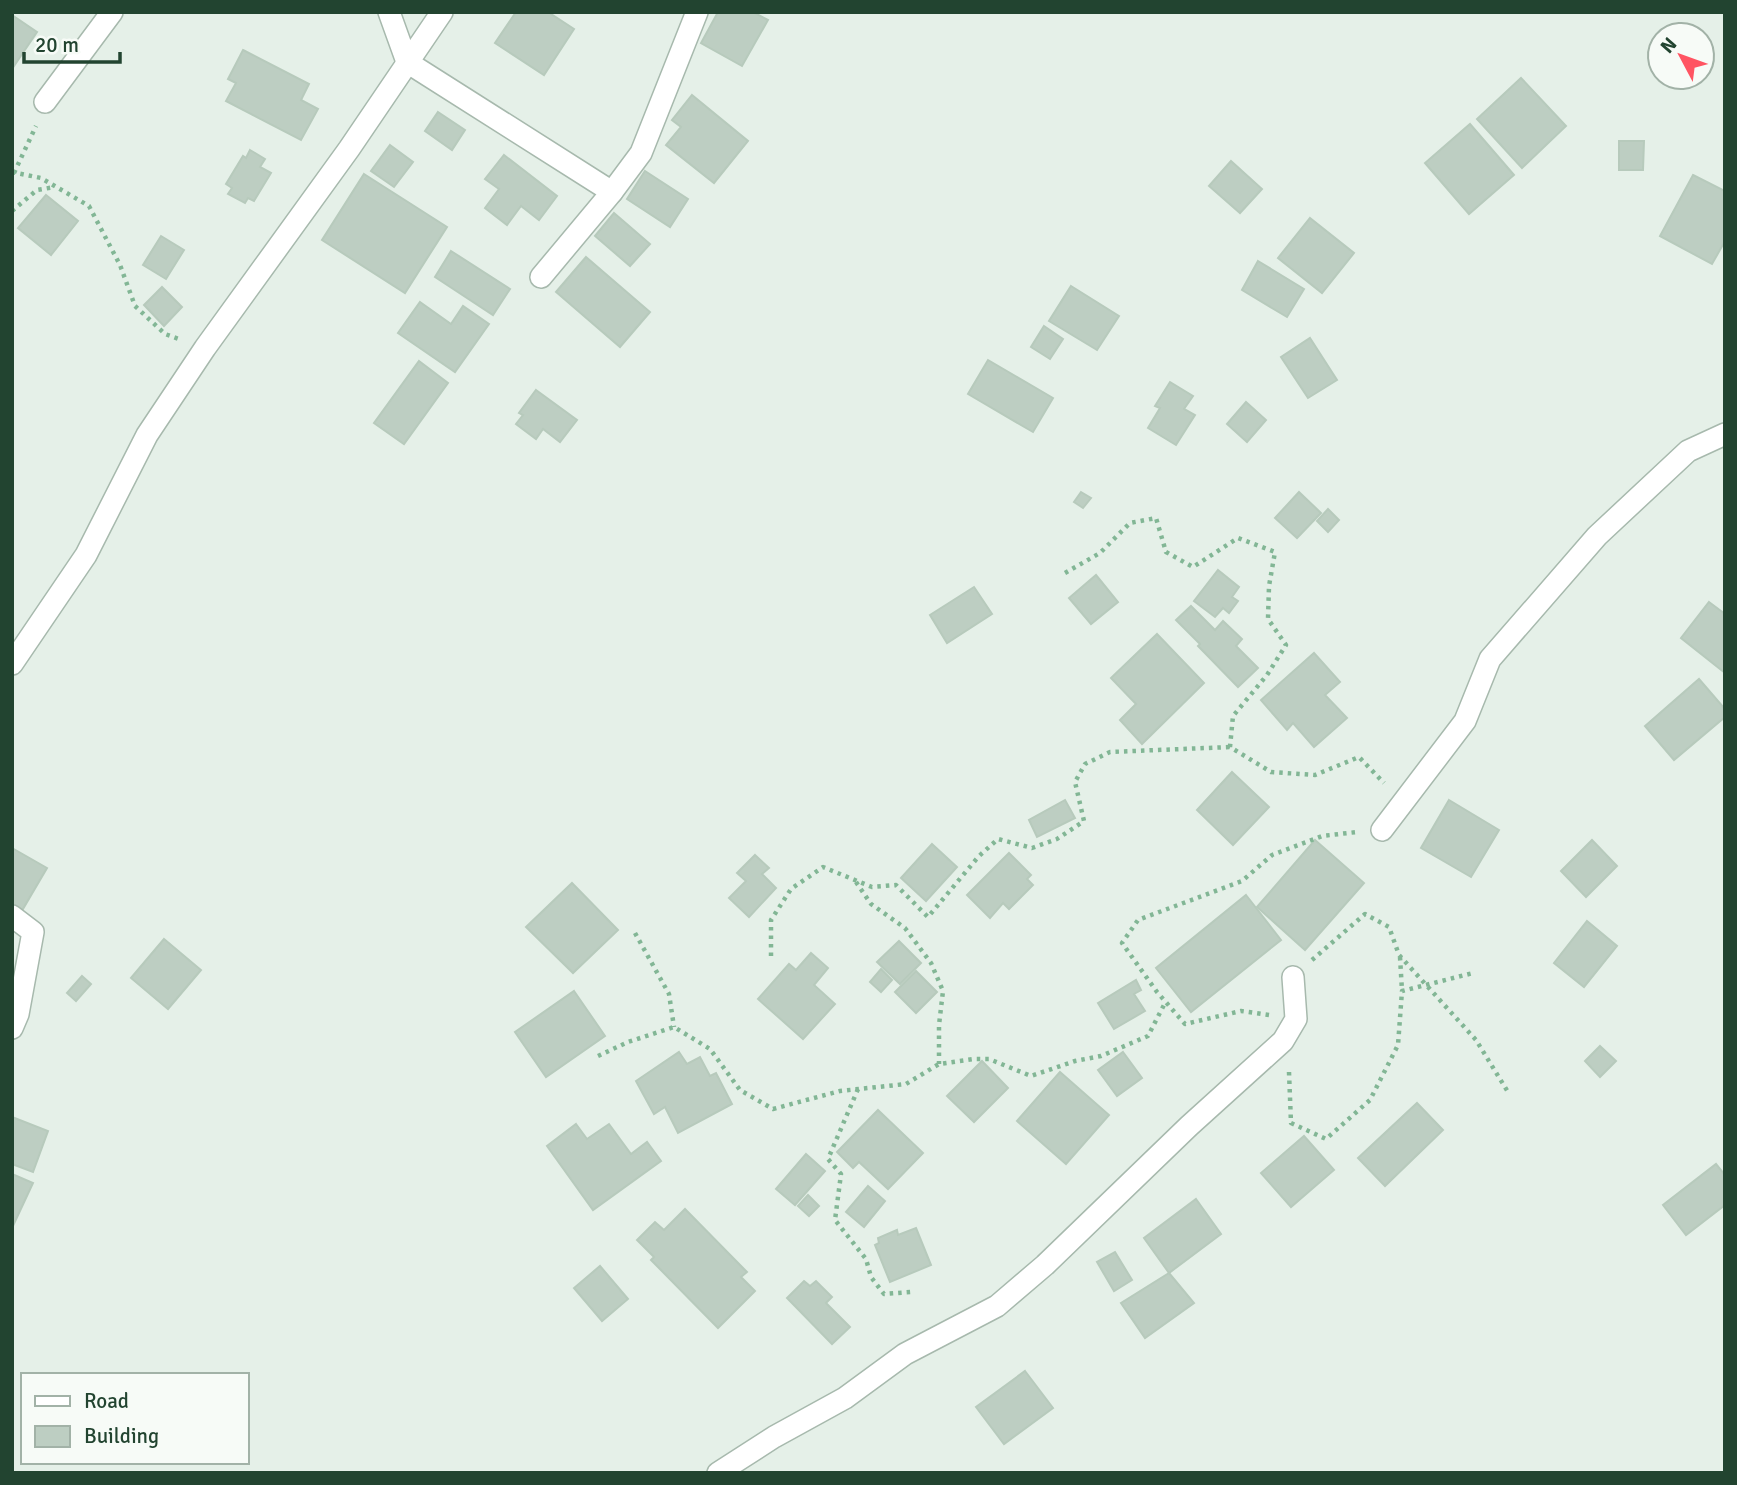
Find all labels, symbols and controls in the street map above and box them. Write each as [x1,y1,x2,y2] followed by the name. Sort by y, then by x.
[24,21,121,65] scale bar
[1646,21,1716,91] north arrow
[35,32,79,58] text: 20 m
[1656,33,1682,58] text: N
[21,1373,248,1464] legend
[84,1388,129,1414] text: Road
[84,1423,159,1449] text: Building

